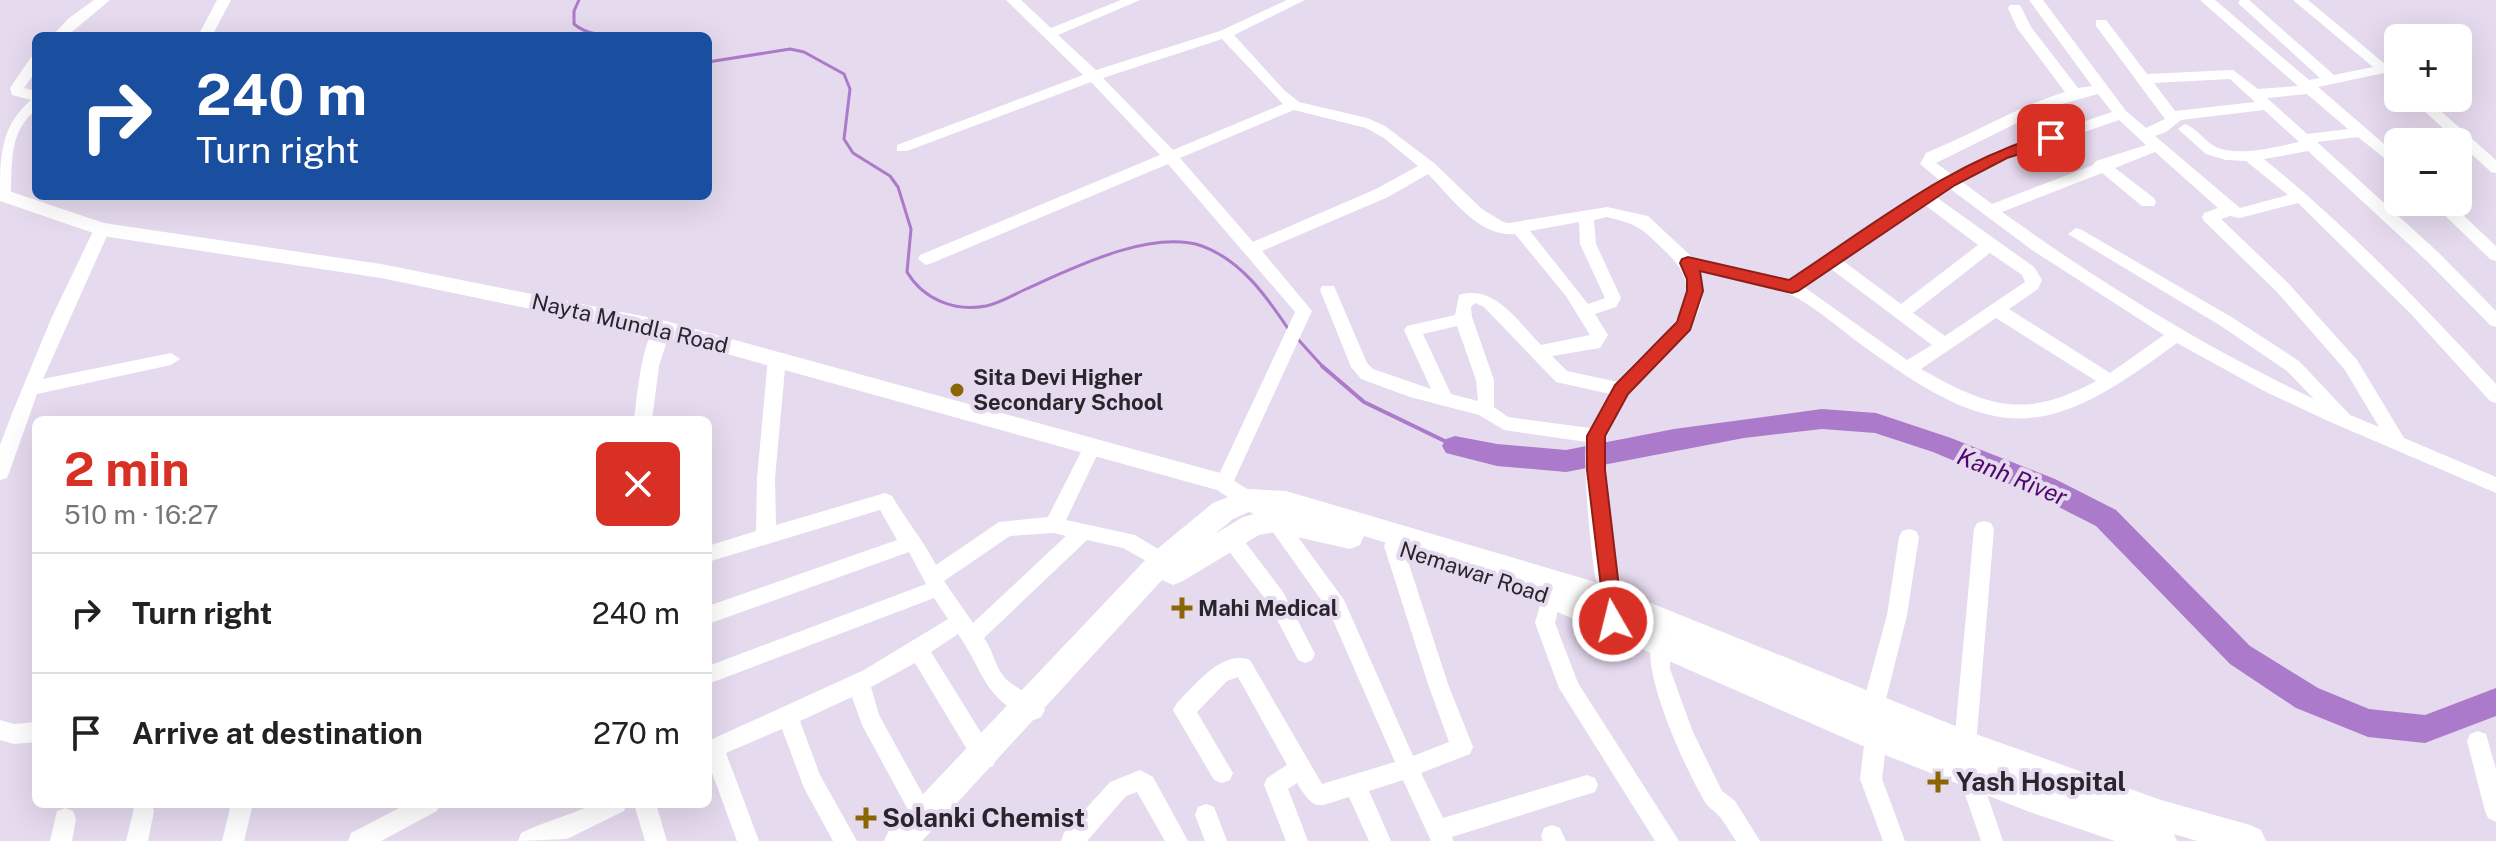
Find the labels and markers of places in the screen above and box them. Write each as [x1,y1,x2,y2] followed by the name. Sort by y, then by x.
[2017,104,2085,172] pin
[973,364,1164,415] place label: Sita Devi Higher Secondary School
[948,381,966,399] marker: Sita Devi Higher Secondary School
[1198,595,1338,621] place label: Mahi Medical
[1173,599,1191,617] marker: Mahi Medical
[1956,766,2126,797] place label: Yash Hospital
[1927,771,1949,793] marker: Yash Hospital
[882,802,1085,833] place label: Solanki Chemist
[857,809,875,827] marker: Solanki Chemist

